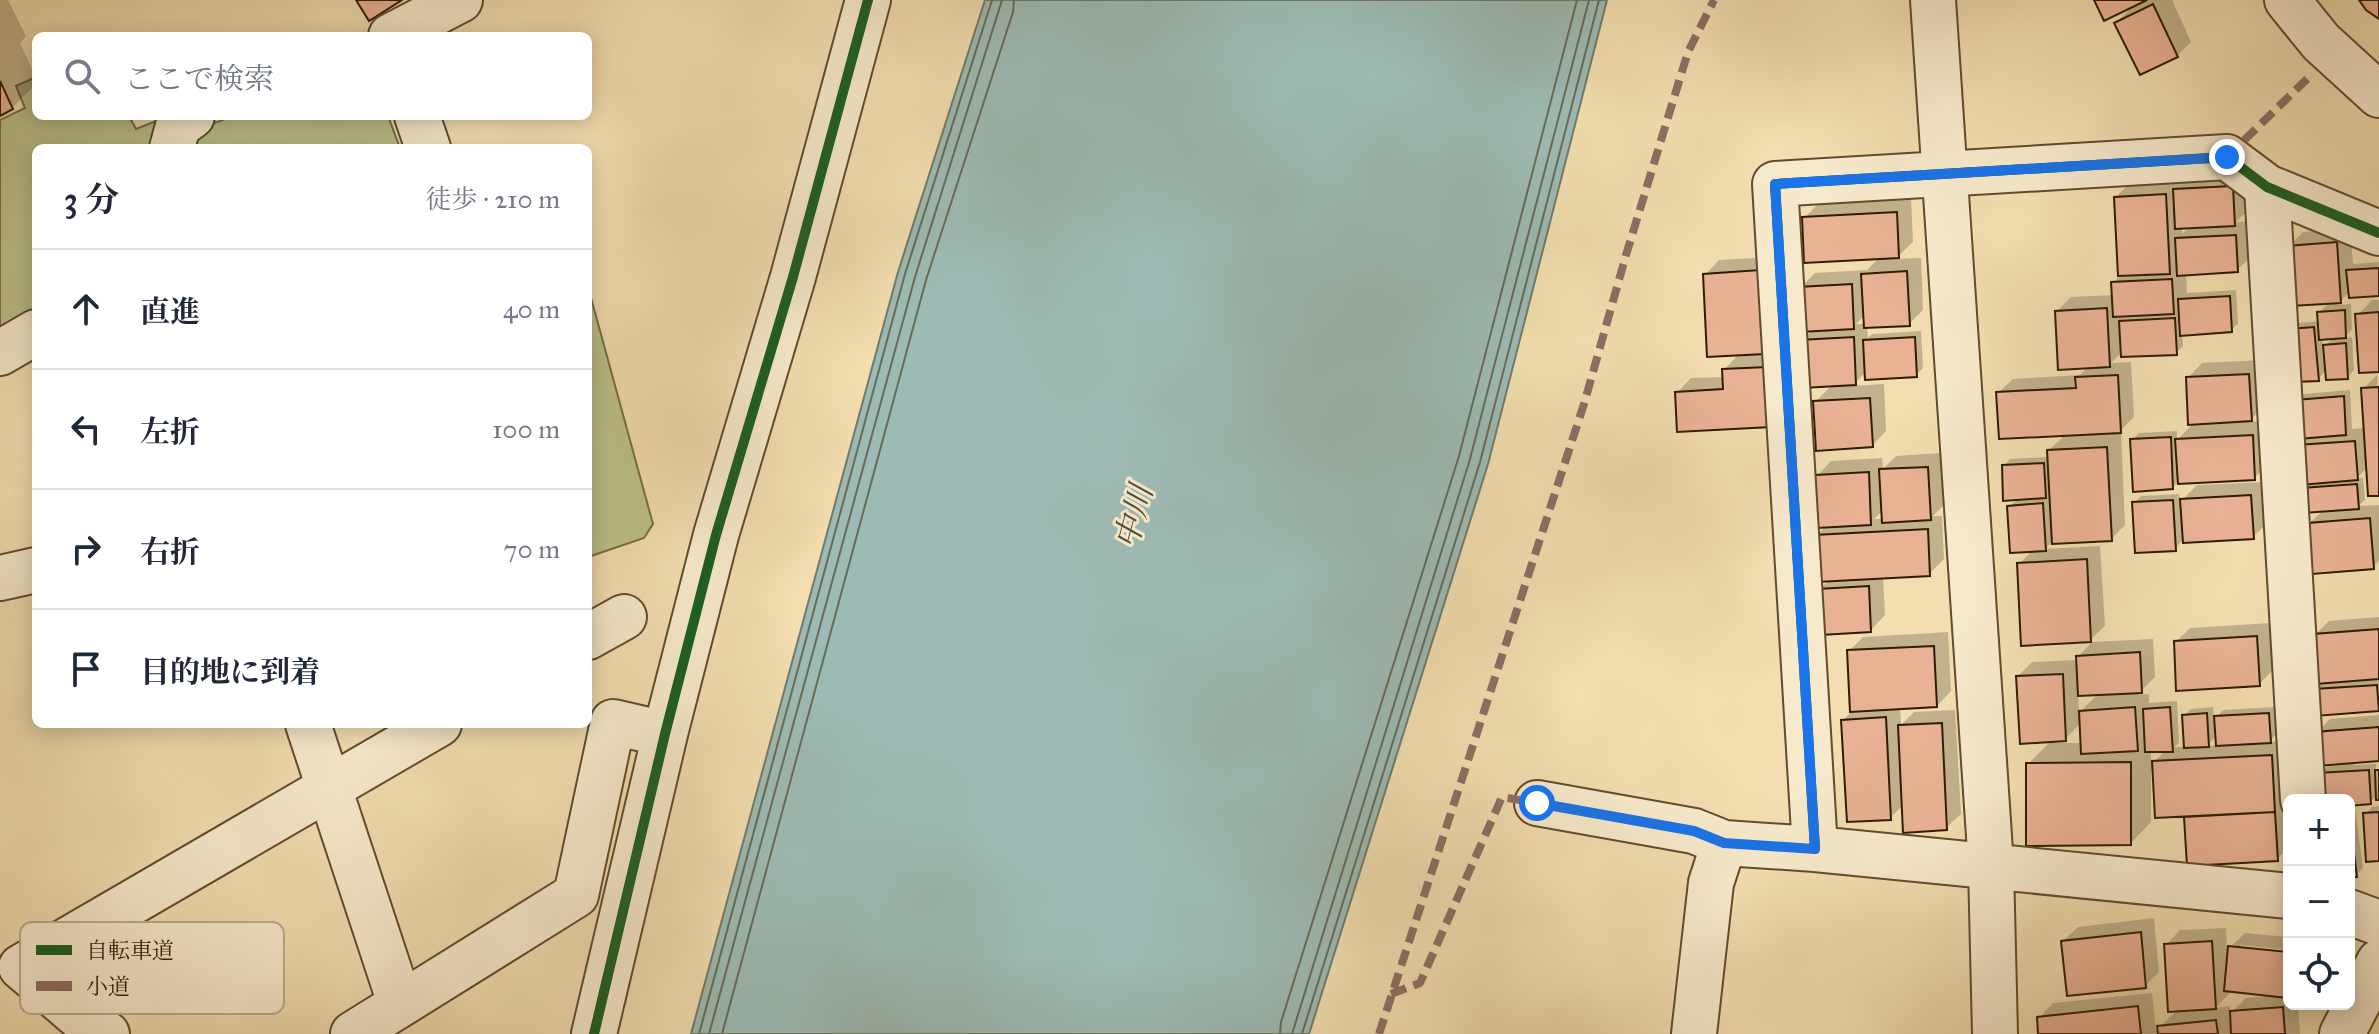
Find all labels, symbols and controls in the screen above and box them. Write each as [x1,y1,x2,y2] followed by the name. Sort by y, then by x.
[32,32,592,120] search box
[60,54,104,98] icon: search
[124,61,274,97] text: ここで検索
[2209,139,2245,175] route end
[64,179,119,220] text: 3 分
[426,183,560,215] text: 徒歩 · 210 m
[64,287,108,331] icon: ahead
[503,293,560,325] text: 40 m
[140,294,200,330] text: 直進
[64,407,108,451] icon: left
[492,413,560,445] text: 100 m
[140,414,200,450] text: 左折
[1107,478,1162,553] water label: 中川
[64,527,108,571] icon: right
[504,533,560,565] text: 70 m
[140,534,200,570] text: 右折
[64,647,108,691] icon: arrive
[140,654,320,690] text: 目的地に到着
[1519,785,1555,821] route start
[2283,794,2355,1010] map controls
[2283,794,2355,866] button: +
[2283,866,2355,938] button: −
[20,922,284,1014] legend
[86,937,174,964] text: 自転車道
[2283,938,2355,1010] button: locate
[86,973,130,1000] text: 小道

